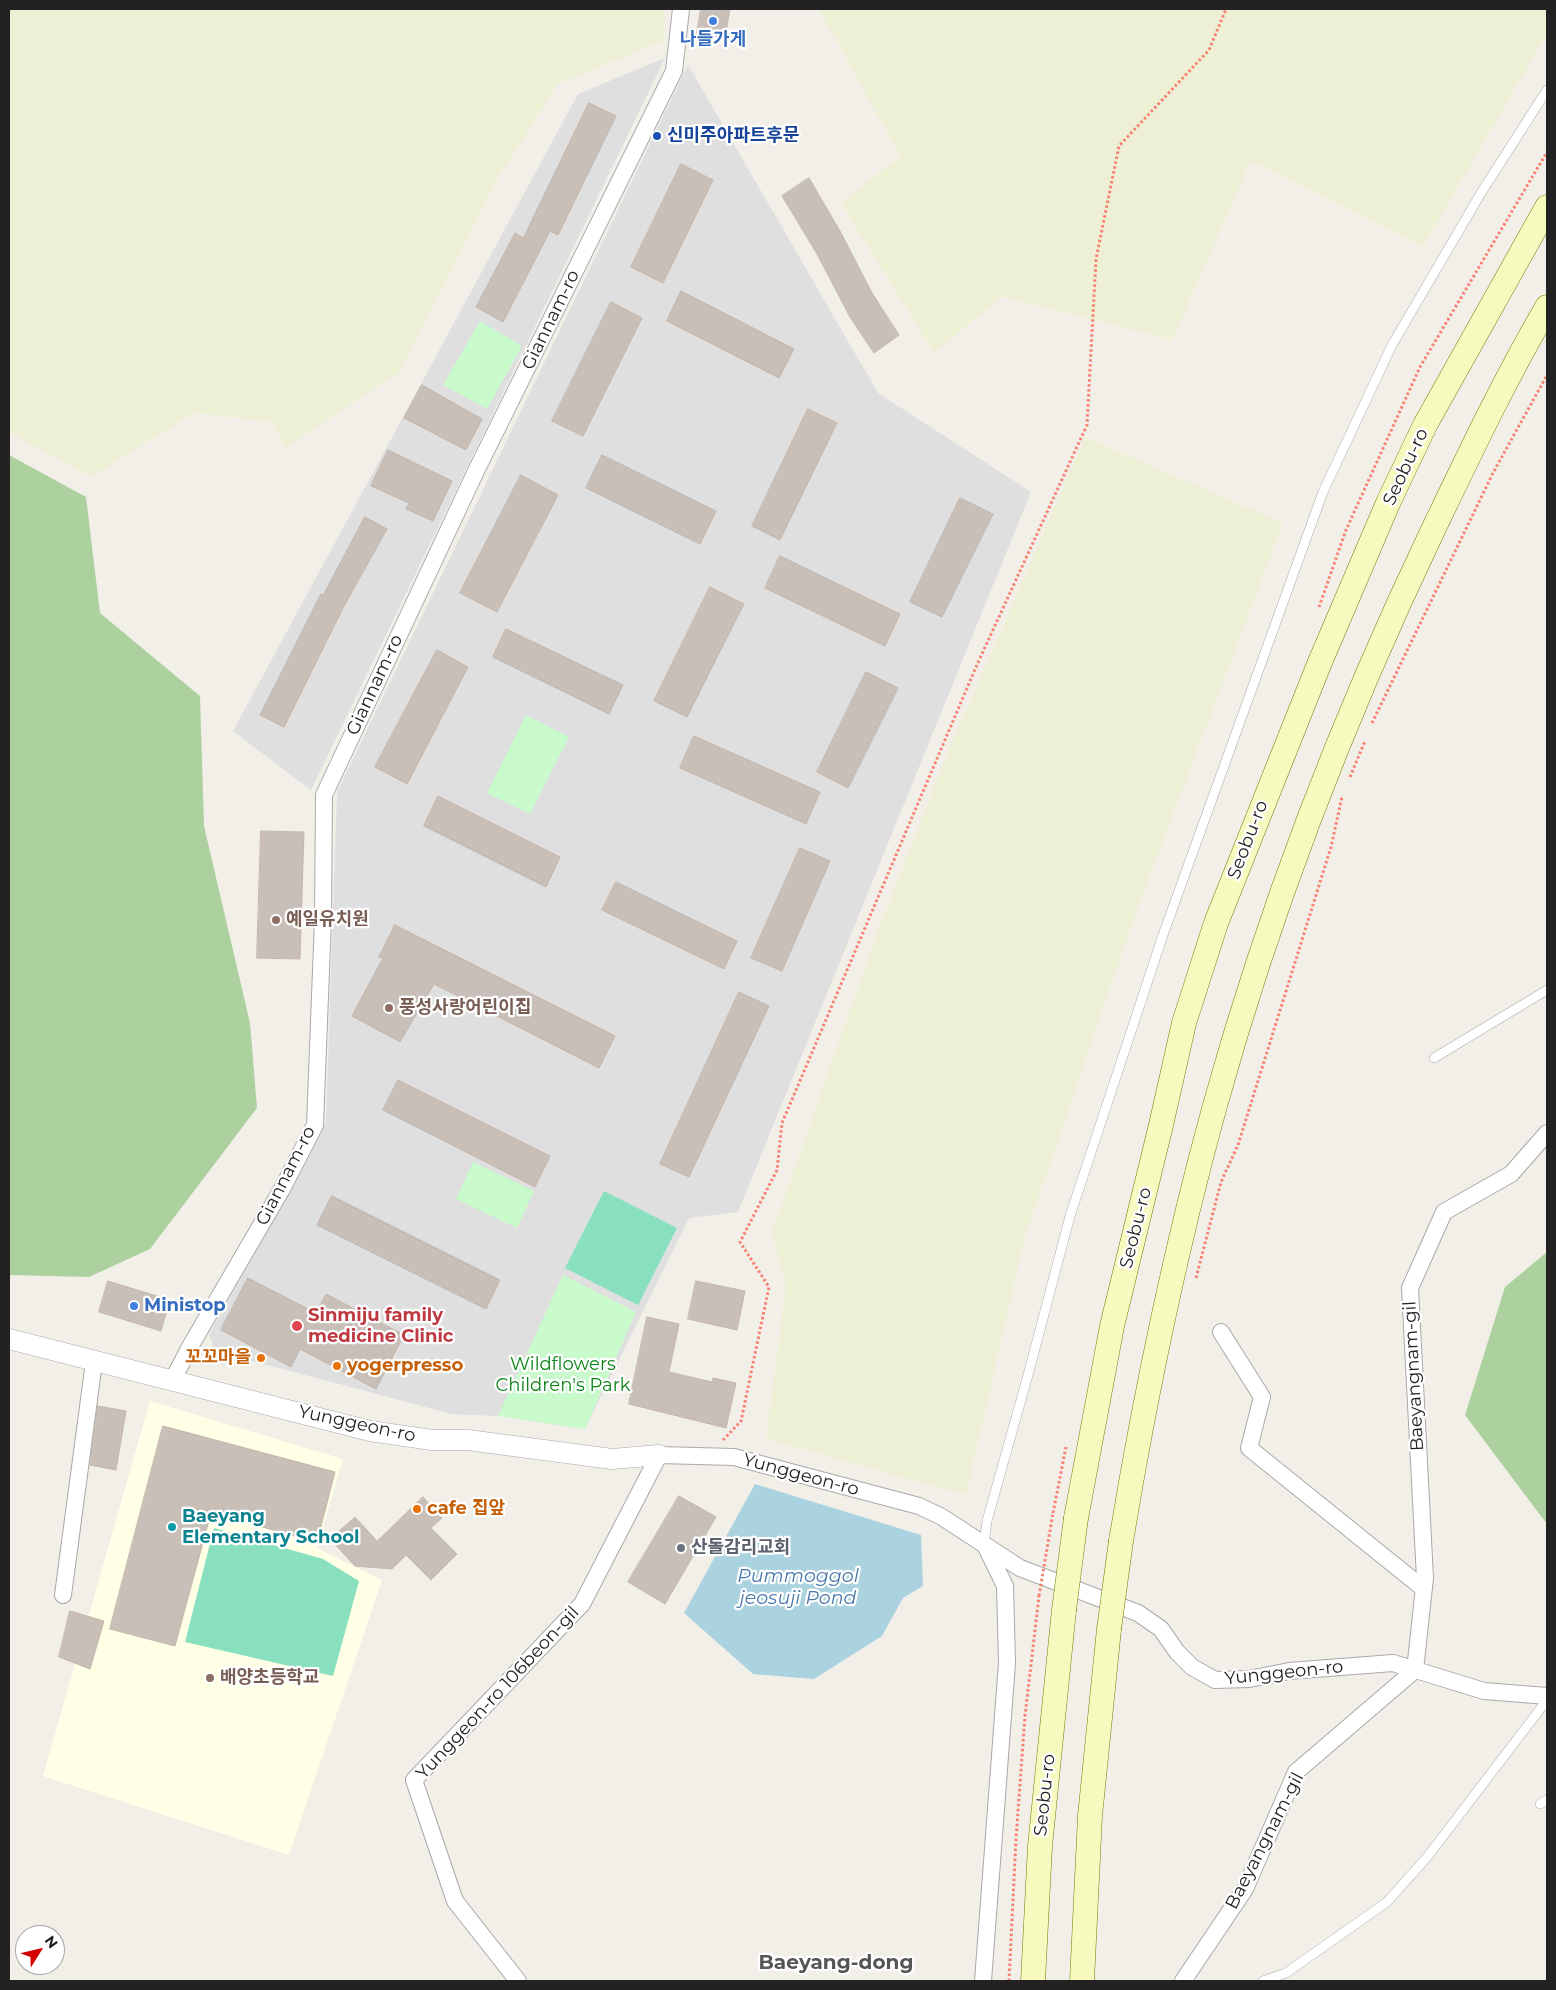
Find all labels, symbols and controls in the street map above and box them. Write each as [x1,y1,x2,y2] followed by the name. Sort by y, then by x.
[707,15,719,27] marker: 나들가게
[680,29,746,51] place label: 나들가게
[667,125,799,147] place label: 신미주아파트후문
[651,130,663,142] marker: 신미주아파트후문
[517,266,585,374] street label: Giannam-ro
[1379,425,1433,509] street label: Seobu-ro
[342,631,408,739] street label: Giannam-ro
[1223,798,1273,882] street label: Seobu-ro
[286,909,369,931] place label: 예일유치원
[270,914,282,926] marker: 예일유치원
[399,997,531,1019] place label: 풍성사랑어린이집
[383,1002,395,1014] marker: 풍성사랑어린이집
[252,1123,320,1229] street label: Giannam-ro
[1116,1185,1156,1271] street label: Seobu-ro
[144,1295,226,1317] place label: Ministop
[128,1300,140,1312] marker: Ministop
[1399,1300,1429,1452] street label: Baeyangnam-gil
[308,1305,453,1348] place label: Sinmiju family medicine Clinic
[290,1319,304,1333] marker: Sinmiju family medicine Clinic
[185,1347,251,1369] place label: 꼬꼬마을
[255,1352,267,1364] marker: 꼬꼬마을
[495,1354,631,1396] park label: Wildflowers Children's Park
[347,1355,463,1377] place label: yogerpresso
[331,1360,343,1372] marker: yogerpresso
[296,1401,418,1447] street label: Yunggeon-ro
[741,1449,861,1501] street label: Yunggeon-ro
[427,1498,505,1520] place label: cafe 집앞
[411,1503,423,1515] marker: cafe 집앞
[182,1506,359,1548] place label: Baeyang Elementary School
[166,1521,178,1533] marker: Baeyang Elementary School
[691,1537,790,1559] place label: 산돌감리교회
[675,1542,687,1554] marker: 산돌감리교회
[737,1565,859,1609] water label: Pummoggol jeosuji Pond
[412,1602,584,1784] street label: Yunggeon-ro 106beon-gil
[1224,1656,1344,1690] street label: Yunggeon-ro
[220,1667,319,1689] place label: 배양초등학교
[204,1672,216,1684] marker: 배양초등학교
[1030,1753,1060,1837] street label: Seobu-ro
[1221,1769,1309,1913] street label: Baeyangnam-gil
[15,1925,65,1975] north arrow
[41,1932,62,1952] text: N
[759,1951,913,1975] district label: Baeyang-dong

